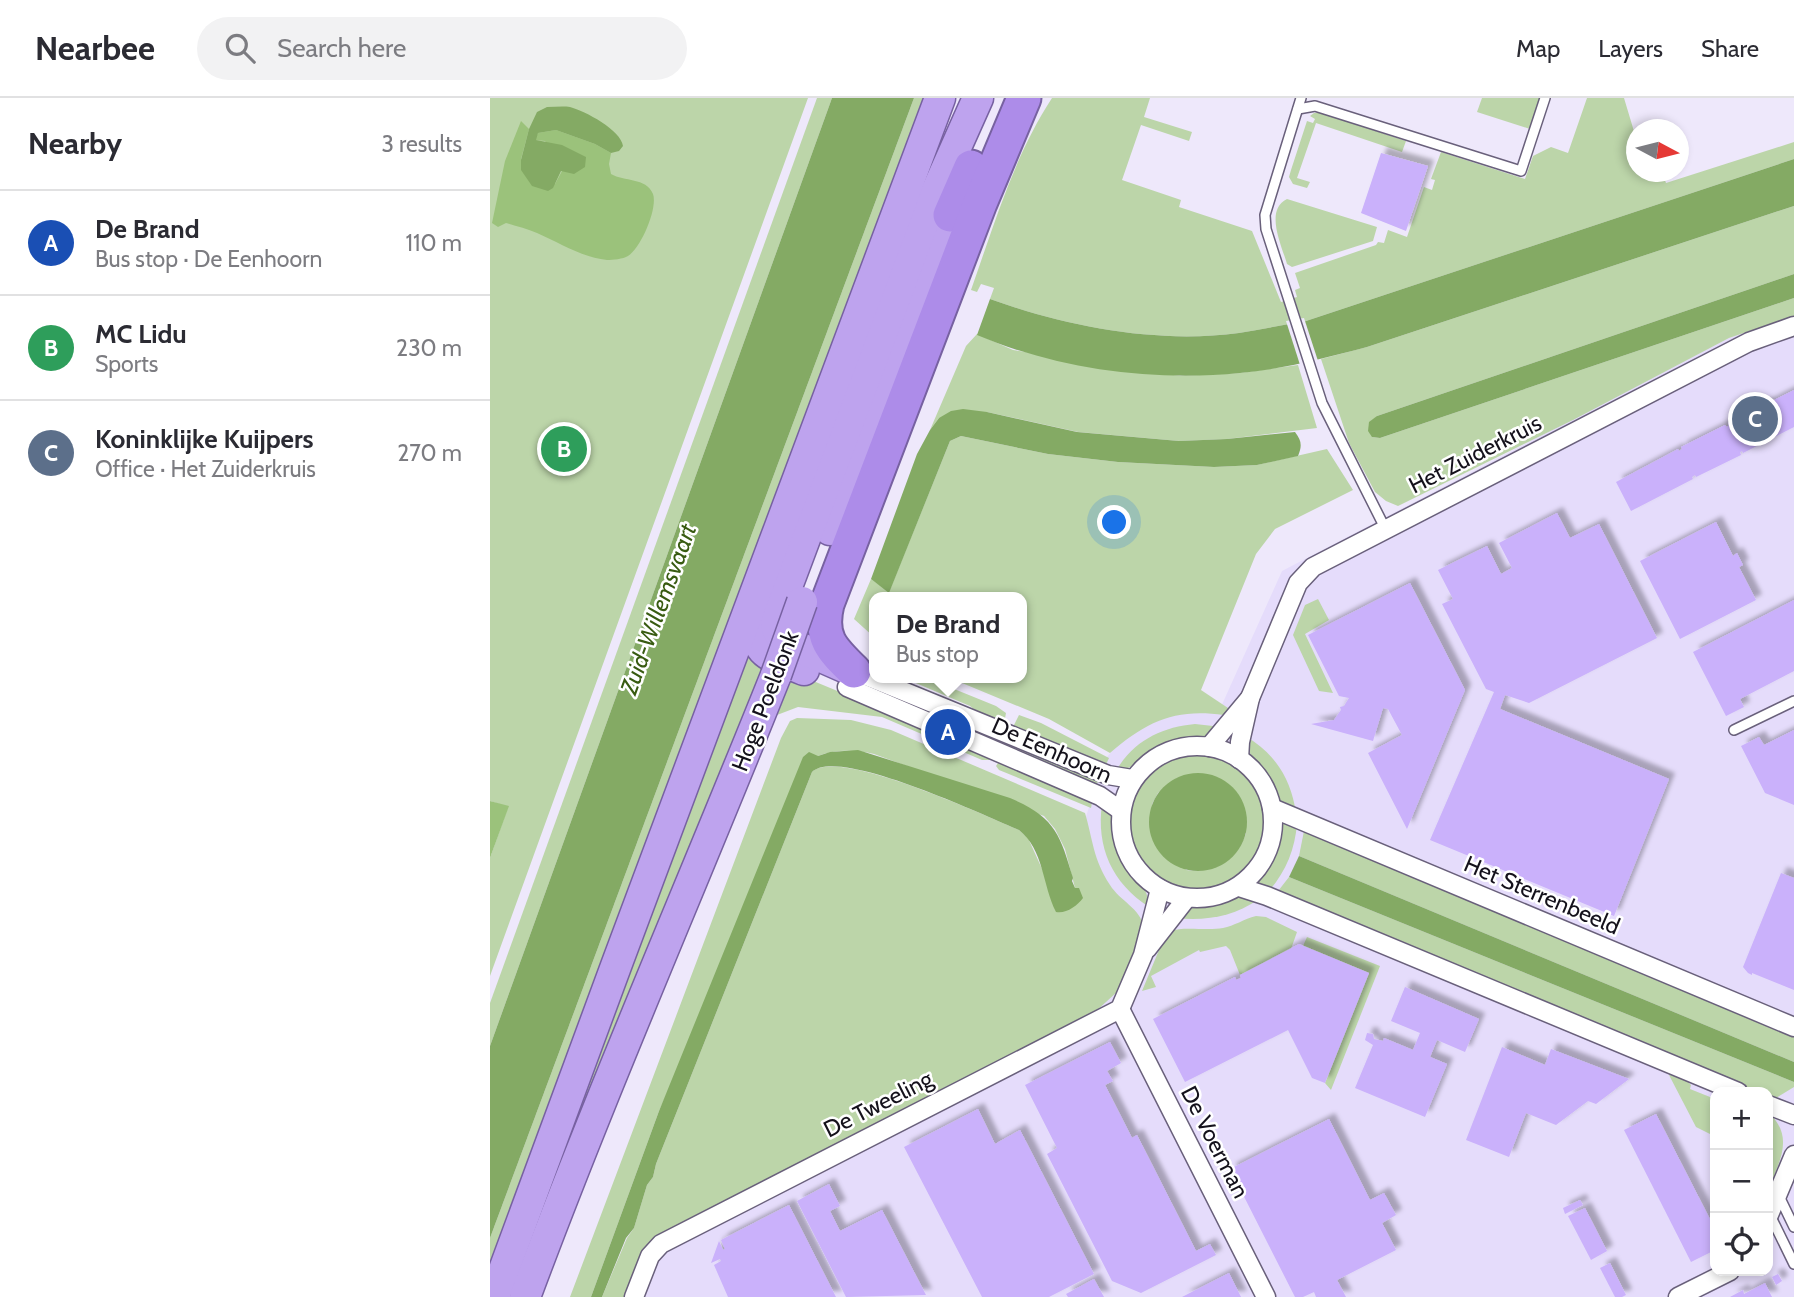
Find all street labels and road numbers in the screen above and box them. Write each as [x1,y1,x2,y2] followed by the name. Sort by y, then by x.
[1404,409,1546,499] street label: Het Zuiderkruis
[725,626,805,775] street label: Hoge Poeldonk
[988,711,1116,789] street label: De Eenhoorn
[1460,850,1624,940] street label: Het Sterrenbeeld
[819,1064,938,1143] street label: De Tweeling
[1175,1081,1255,1203] street label: De Voerman

